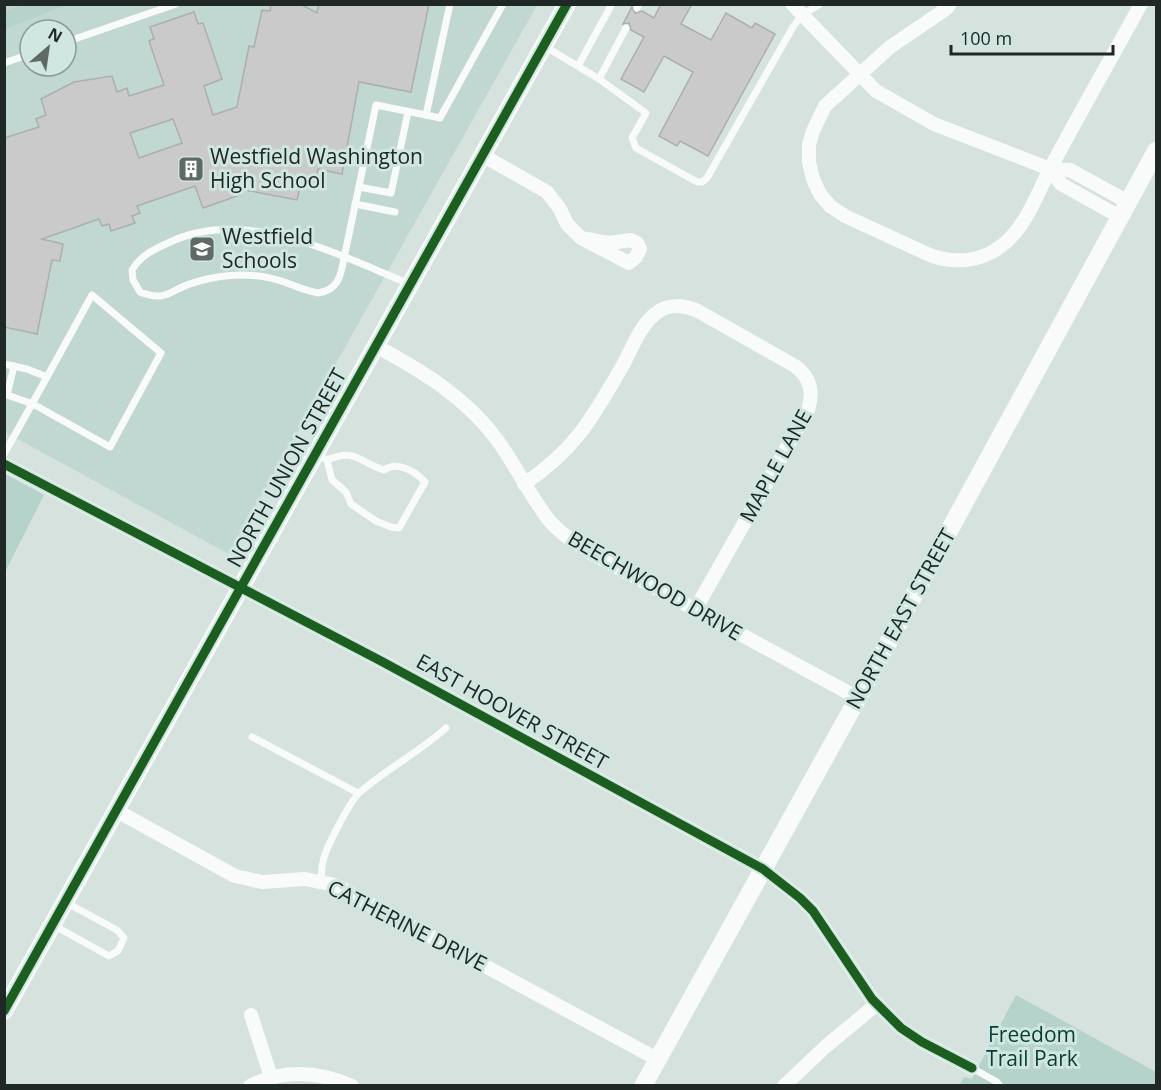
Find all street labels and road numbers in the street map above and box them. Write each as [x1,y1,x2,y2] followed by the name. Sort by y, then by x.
[220,363,353,572] street label: NORTH UNION STREET
[733,404,818,527] street label: MAPLE LANE
[839,523,962,714] street label: NORTH EAST STREET
[563,524,748,646] street label: BEECHWOOD DRIVE
[412,647,614,776] street label: EAST HOOVER STREET
[323,873,492,977] street label: CATHERINE DRIVE

